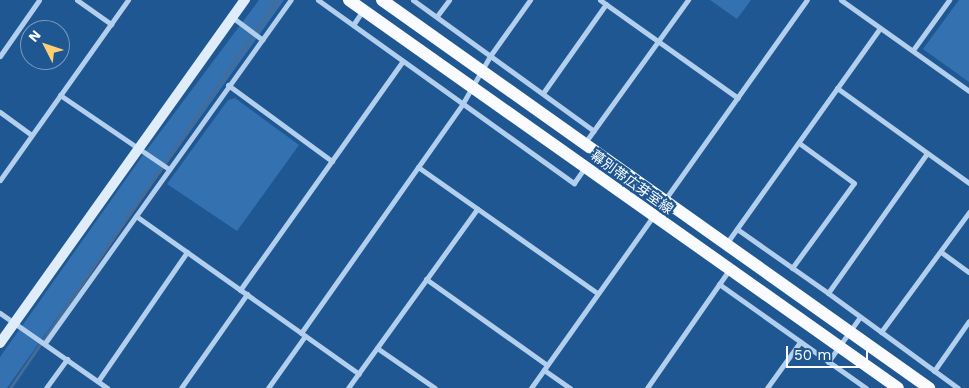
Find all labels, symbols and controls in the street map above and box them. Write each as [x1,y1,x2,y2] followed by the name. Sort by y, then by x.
[20,20,70,70] north arrow
[25,27,44,45] text: N
[587,146,677,218] street label: 幕別帯広芽室線
[789,336,872,368] scale bar
[794,346,831,364] text: 50 m

